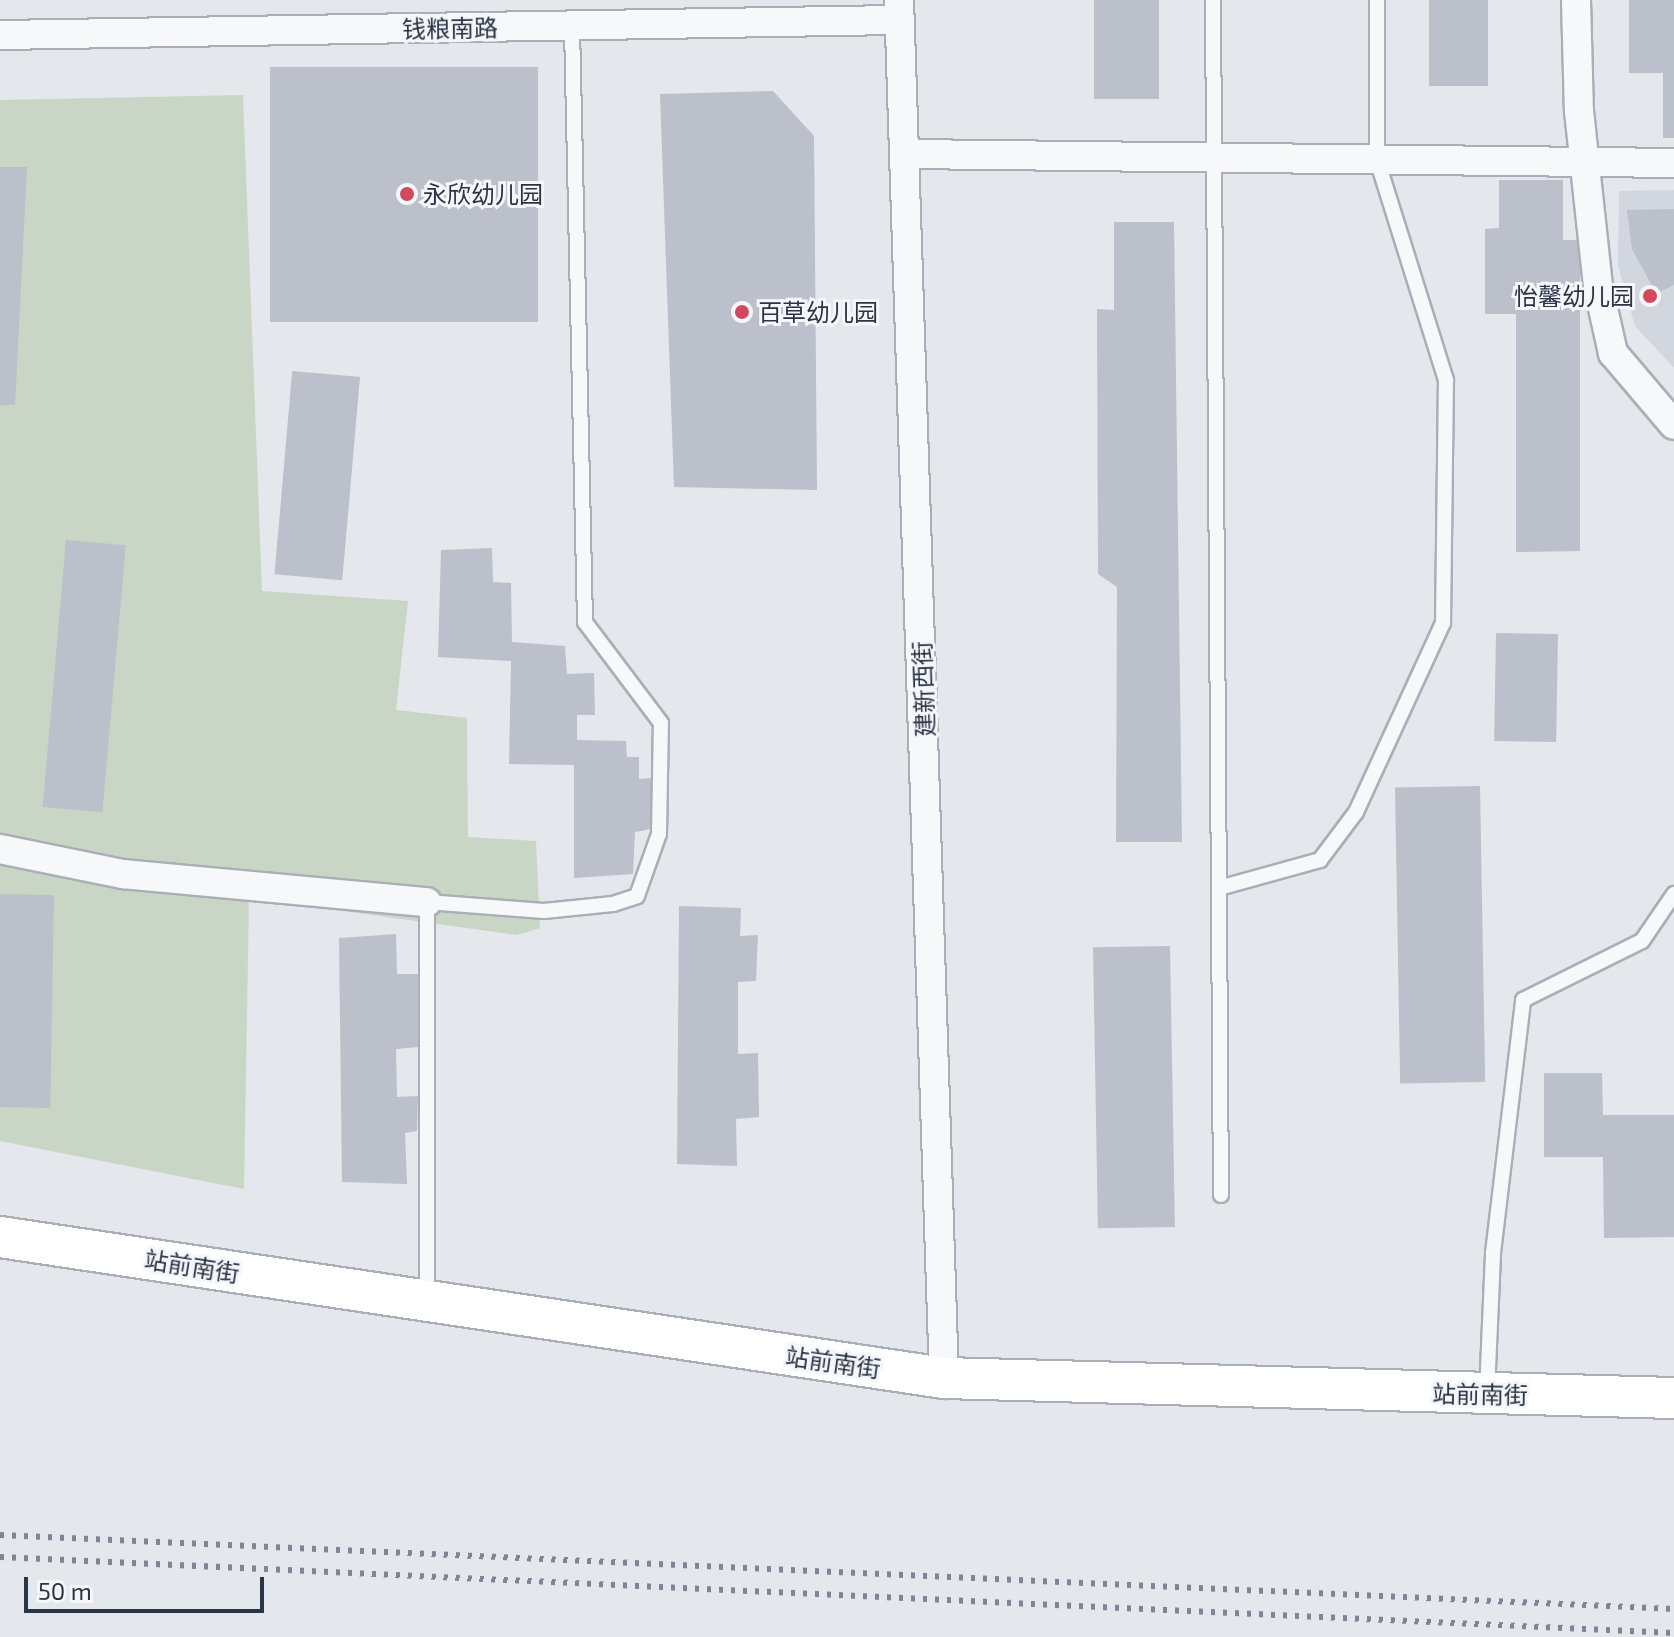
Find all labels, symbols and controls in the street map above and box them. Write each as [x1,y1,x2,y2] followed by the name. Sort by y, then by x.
[402,13,498,43] street label: 钱粮南路
[423,180,543,208] place label: 永欣幼儿园
[398,185,416,203] marker: 永欣幼儿园
[1514,282,1634,310] place label: 怡馨幼儿园
[1641,287,1659,305] marker: 怡馨幼儿园
[758,298,878,326] place label: 百草幼儿园
[733,303,751,321] marker: 百草幼儿园
[907,641,939,737] street label: 建新西街
[142,1244,242,1288] street label: 站前南街
[783,1341,883,1383] street label: 站前南街
[1432,1379,1528,1409] street label: 站前南街
[28,1561,268,1611] scale bar
[38,1576,92,1605] text: 50 m

